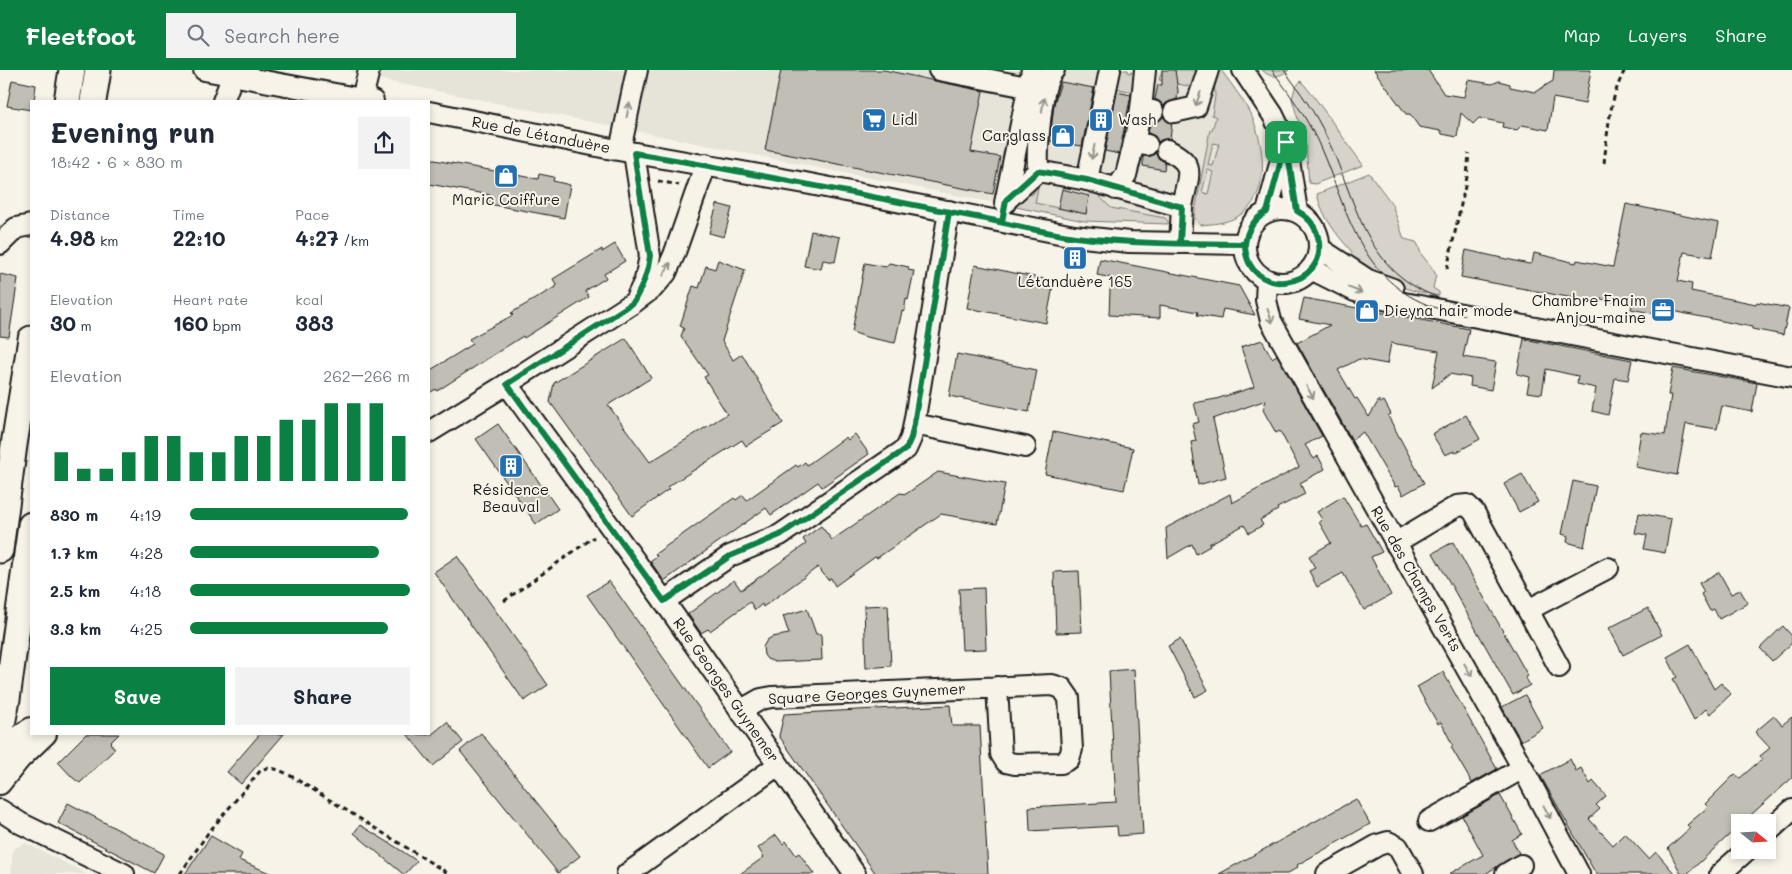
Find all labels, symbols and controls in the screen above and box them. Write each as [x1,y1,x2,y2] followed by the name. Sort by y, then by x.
[166,13,516,58] search box
[25,20,136,51] text: Fleetfoot
[184,21,212,49] icon: search
[224,23,340,48] text: Search here
[1564,23,1600,47] text: Map
[1628,23,1687,47] text: Layers
[1715,23,1767,47] text: Share
[1193,91,1202,106] one-way arrow
[1039,98,1049,114] one-way arrow
[624,103,634,119] one-way arrow
[861,107,887,133] supermarket icon: Lidl
[1088,107,1114,133] building icon: Wash
[892,109,918,129] place label: Lidl
[1118,109,1156,129] place label: Wash
[470,111,612,157] street label: Rue de Létanduère
[50,114,215,150] text: Evening run
[358,117,410,169] button: share
[1265,121,1307,163] pin
[1050,123,1076,149] shop icon: Carglass
[982,125,1046,145] place label: Carglass
[1272,128,1300,156] icon: arrive
[1088,143,1097,159] one-way arrow
[50,151,183,172] text: 18:42 · 6 × 830 m
[493,163,519,189] shop icon: Maric Coiffure
[452,189,560,209] place label: Maric Coiffure
[50,205,110,224] text: Distance
[173,205,205,224] text: Time
[295,205,330,224] text: Pace
[50,224,95,251] text: 4.98
[173,224,226,251] text: 22:10
[295,224,339,251] text: 4:27
[95,231,119,250] text: km
[339,231,369,250] text: /km
[1062,245,1088,271] building icon: Létanduère 165
[662,261,672,276] one-way arrow
[1018,271,1132,291] place label: Létanduère 165
[1347,286,1362,295] one-way arrow
[50,290,113,309] text: Elevation
[173,290,248,309] text: Heart rate
[295,290,323,309] text: kcal
[1532,290,1646,327] place label: Chambre Fnaim Anjou-maine
[1650,297,1676,323] office icon: Chambre Fnaim Anjou-maine
[1354,298,1380,324] shop icon: Dieyna hair mode
[1384,300,1513,320] place label: Dieyna hair mode
[1266,308,1275,323] one-way arrow
[50,309,76,336] text: 30
[173,309,208,336] text: 160
[295,309,334,336] text: 383
[76,316,92,335] text: m
[208,316,241,335] text: bpm
[50,365,122,386] text: Elevation
[323,365,410,386] text: 262–266 m
[1305,384,1315,399] one-way arrow
[498,453,524,479] building icon: Résidence Beauval
[473,479,549,516] place label: Résidence Beauval
[1367,502,1467,655] street label: Rue des Champs Verts
[50,504,98,525] text: 830 m
[130,504,161,525] text: 4:19
[50,542,98,563] text: 1.7 km
[130,542,163,563] text: 4:28
[50,580,100,601] text: 2.5 km
[130,580,161,601] text: 4:18
[669,613,784,766] street label: Rue Georges Guynemer
[50,618,101,639] text: 3.3 km
[130,618,163,639] text: 4:25
[1463,662,1473,677] one-way arrow
[50,667,225,725] button: Save
[235,667,410,725] button: Share
[768,678,966,708] street label: Square Georges Guynemer
[1542,804,1552,819] one-way arrow
[1731,814,1776,859] north arrow
[1731,814,1776,859] map controls

